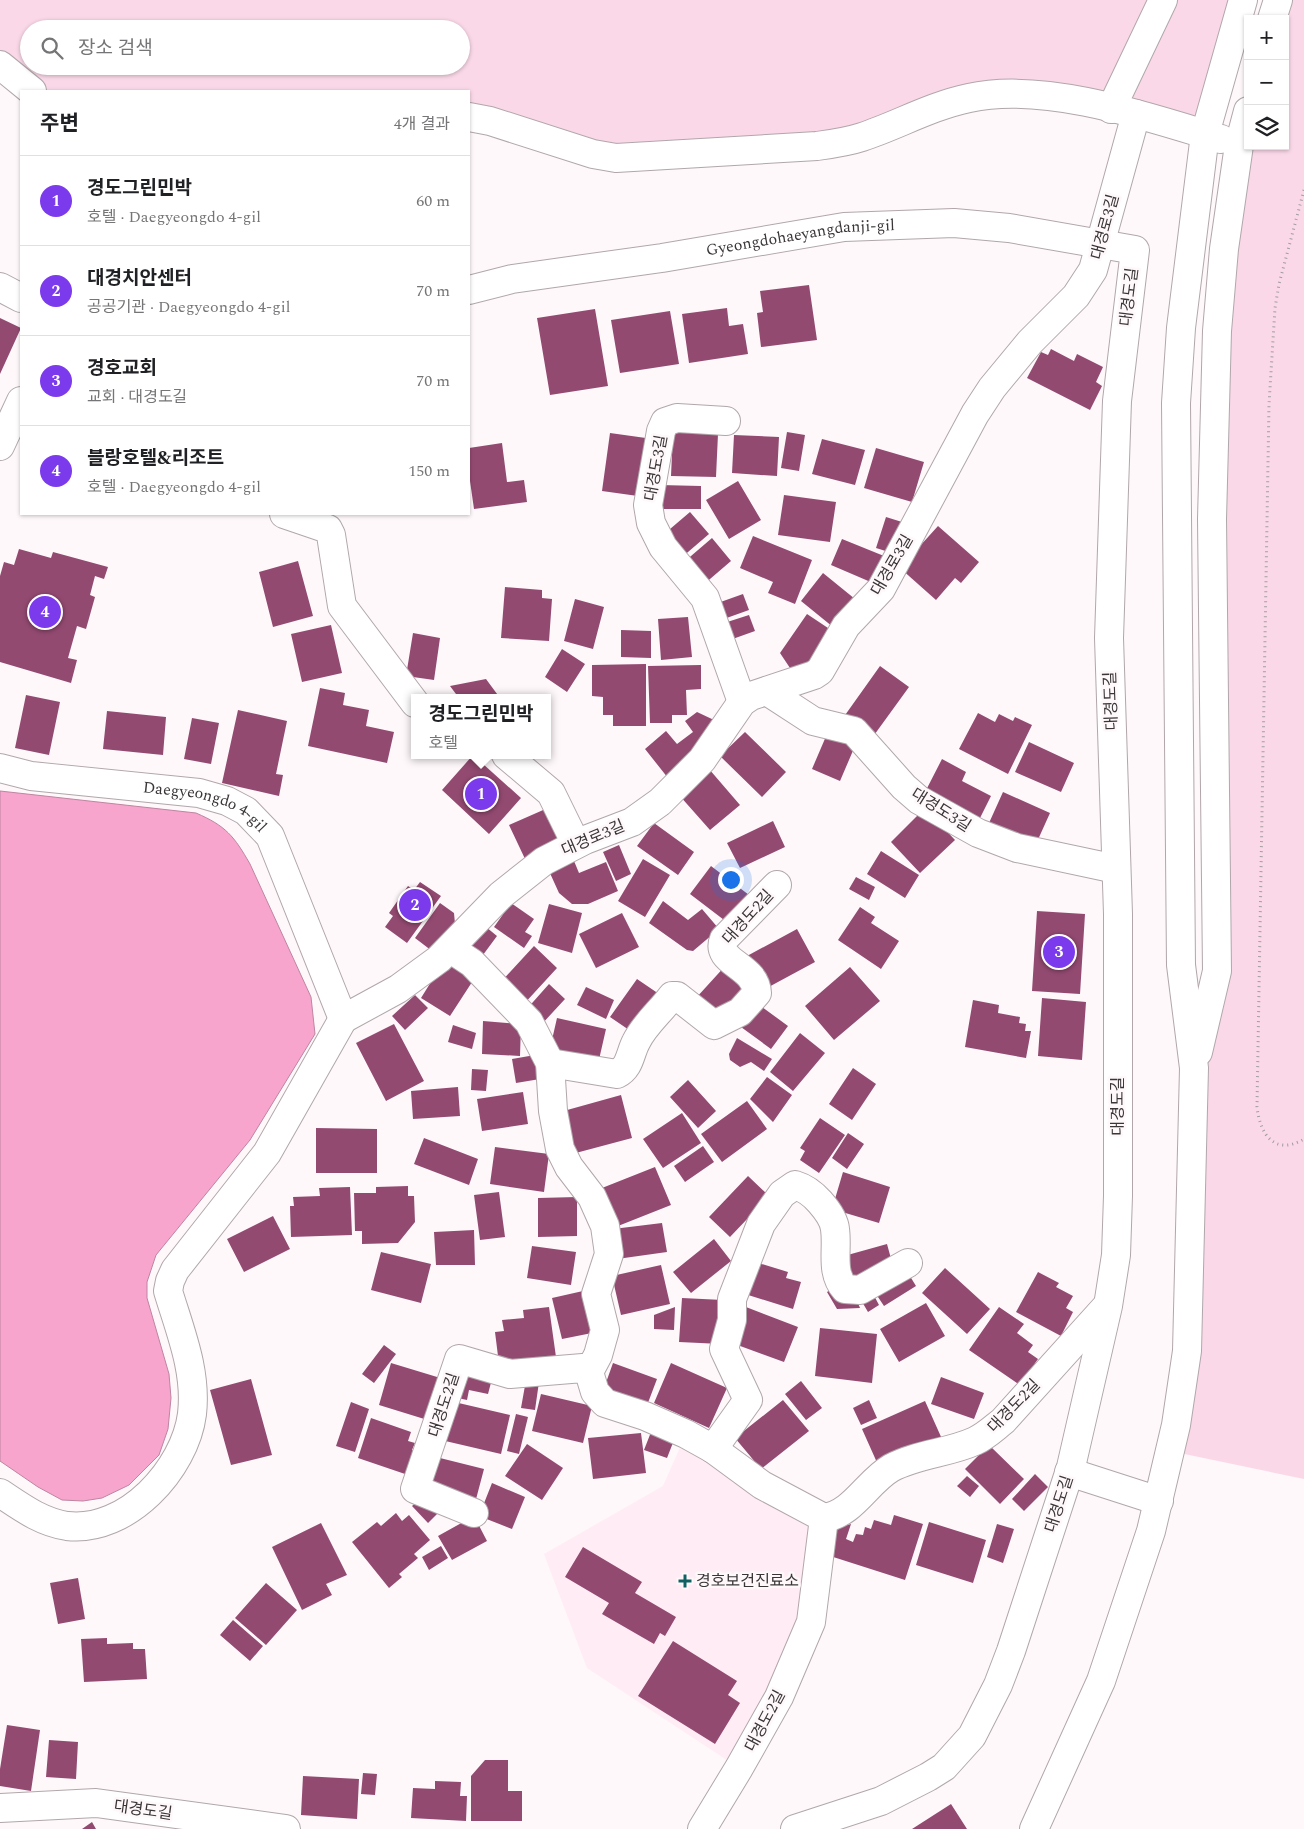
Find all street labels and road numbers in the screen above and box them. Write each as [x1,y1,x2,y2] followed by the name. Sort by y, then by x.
[1085,192,1125,262] street label: 대경로3길
[704,213,895,262] street label: Gyeongdohaeyangdanji-gil
[1114,266,1144,328] street label: 대경도길
[638,433,674,503] street label: 대경도3길
[865,530,919,600] street label: 대경로3길
[1098,671,1124,731] street label: 대경도길
[142,775,273,838] street label: Daegyeongdo 4-gil
[906,782,976,838] street label: 대경도3길
[558,814,628,862] street label: 대경로3길
[717,884,779,950] street label: 대경도2길
[1106,1077,1130,1135] street label: 대경도길
[422,1369,466,1441] street label: 대경도2길
[982,1374,1046,1438] street label: 대경도2길
[1038,1472,1080,1536] street label: 대경도길
[739,1686,791,1756] street label: 대경도2길
[112,1794,174,1826] street label: 대경도길

